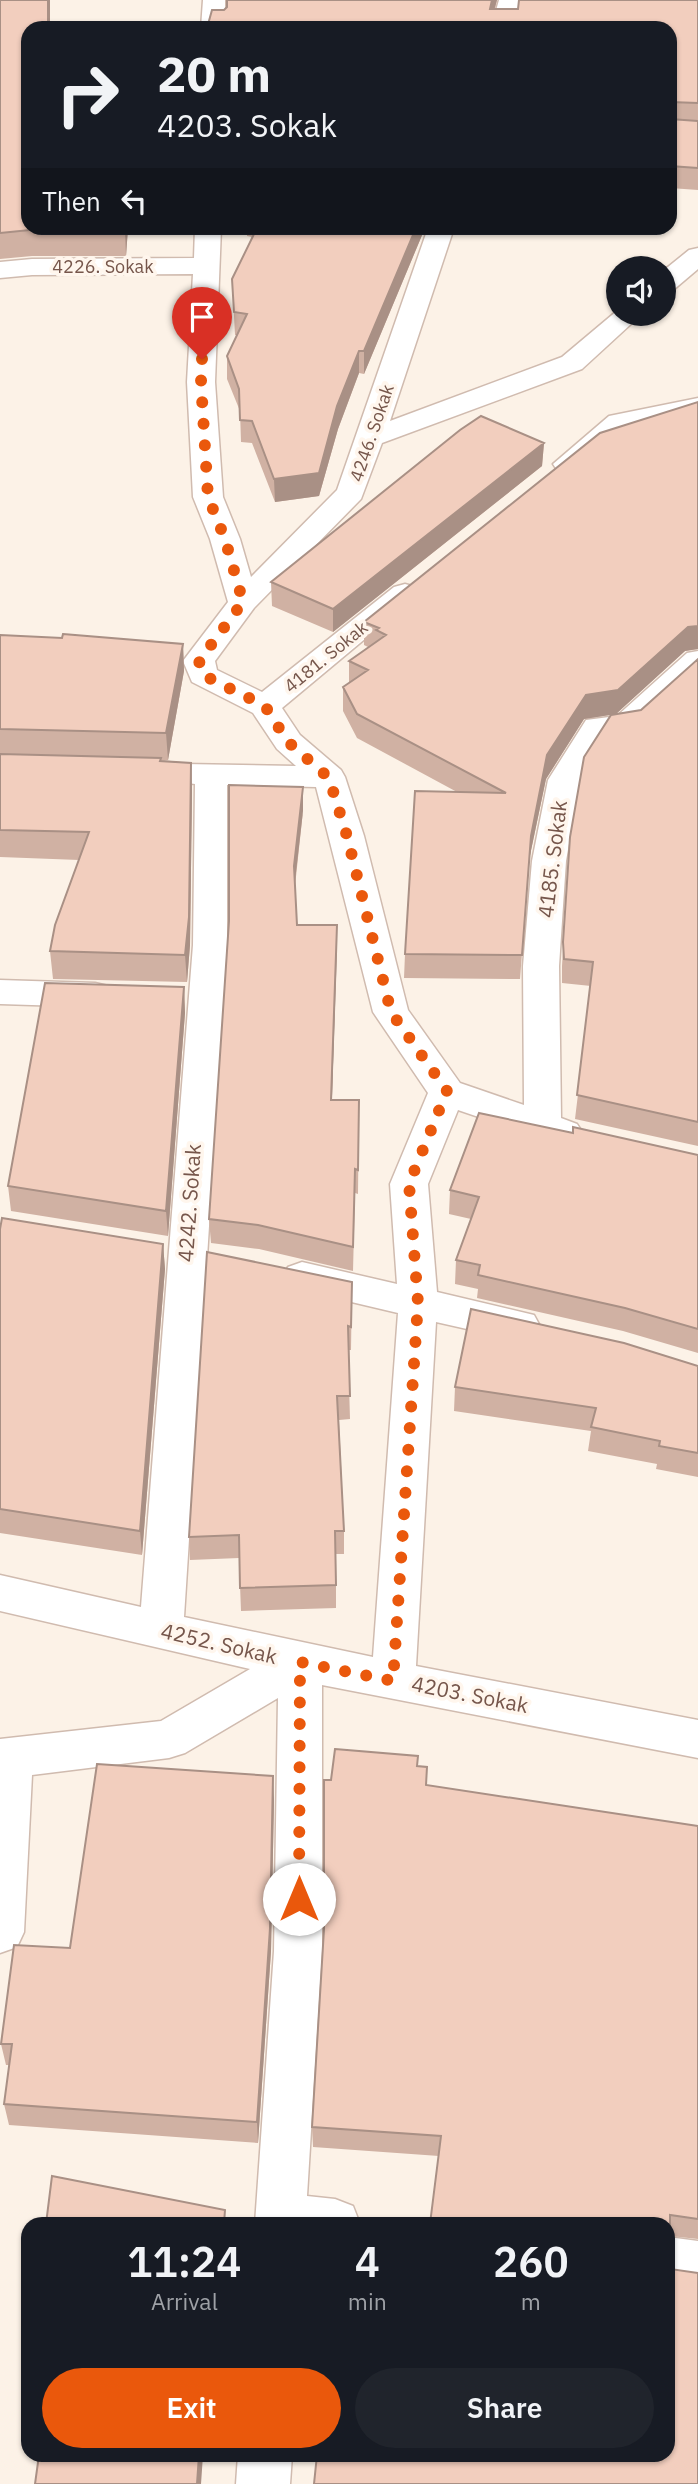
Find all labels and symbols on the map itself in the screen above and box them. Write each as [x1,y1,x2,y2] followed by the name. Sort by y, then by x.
[52,255,154,278] street label: 4226. Sokak
[172,287,232,359] pin
[344,381,399,485] street label: 4246. Sokak
[279,615,373,697] street label: 4181. Sokak
[531,798,573,919] street label: 4185. Sokak
[171,1143,207,1263] street label: 4242. Sokak
[158,1616,280,1670] street label: 4252. Sokak
[409,1669,531,1719] street label: 4203. Sokak
[262,1862,336,1936] position arrow

